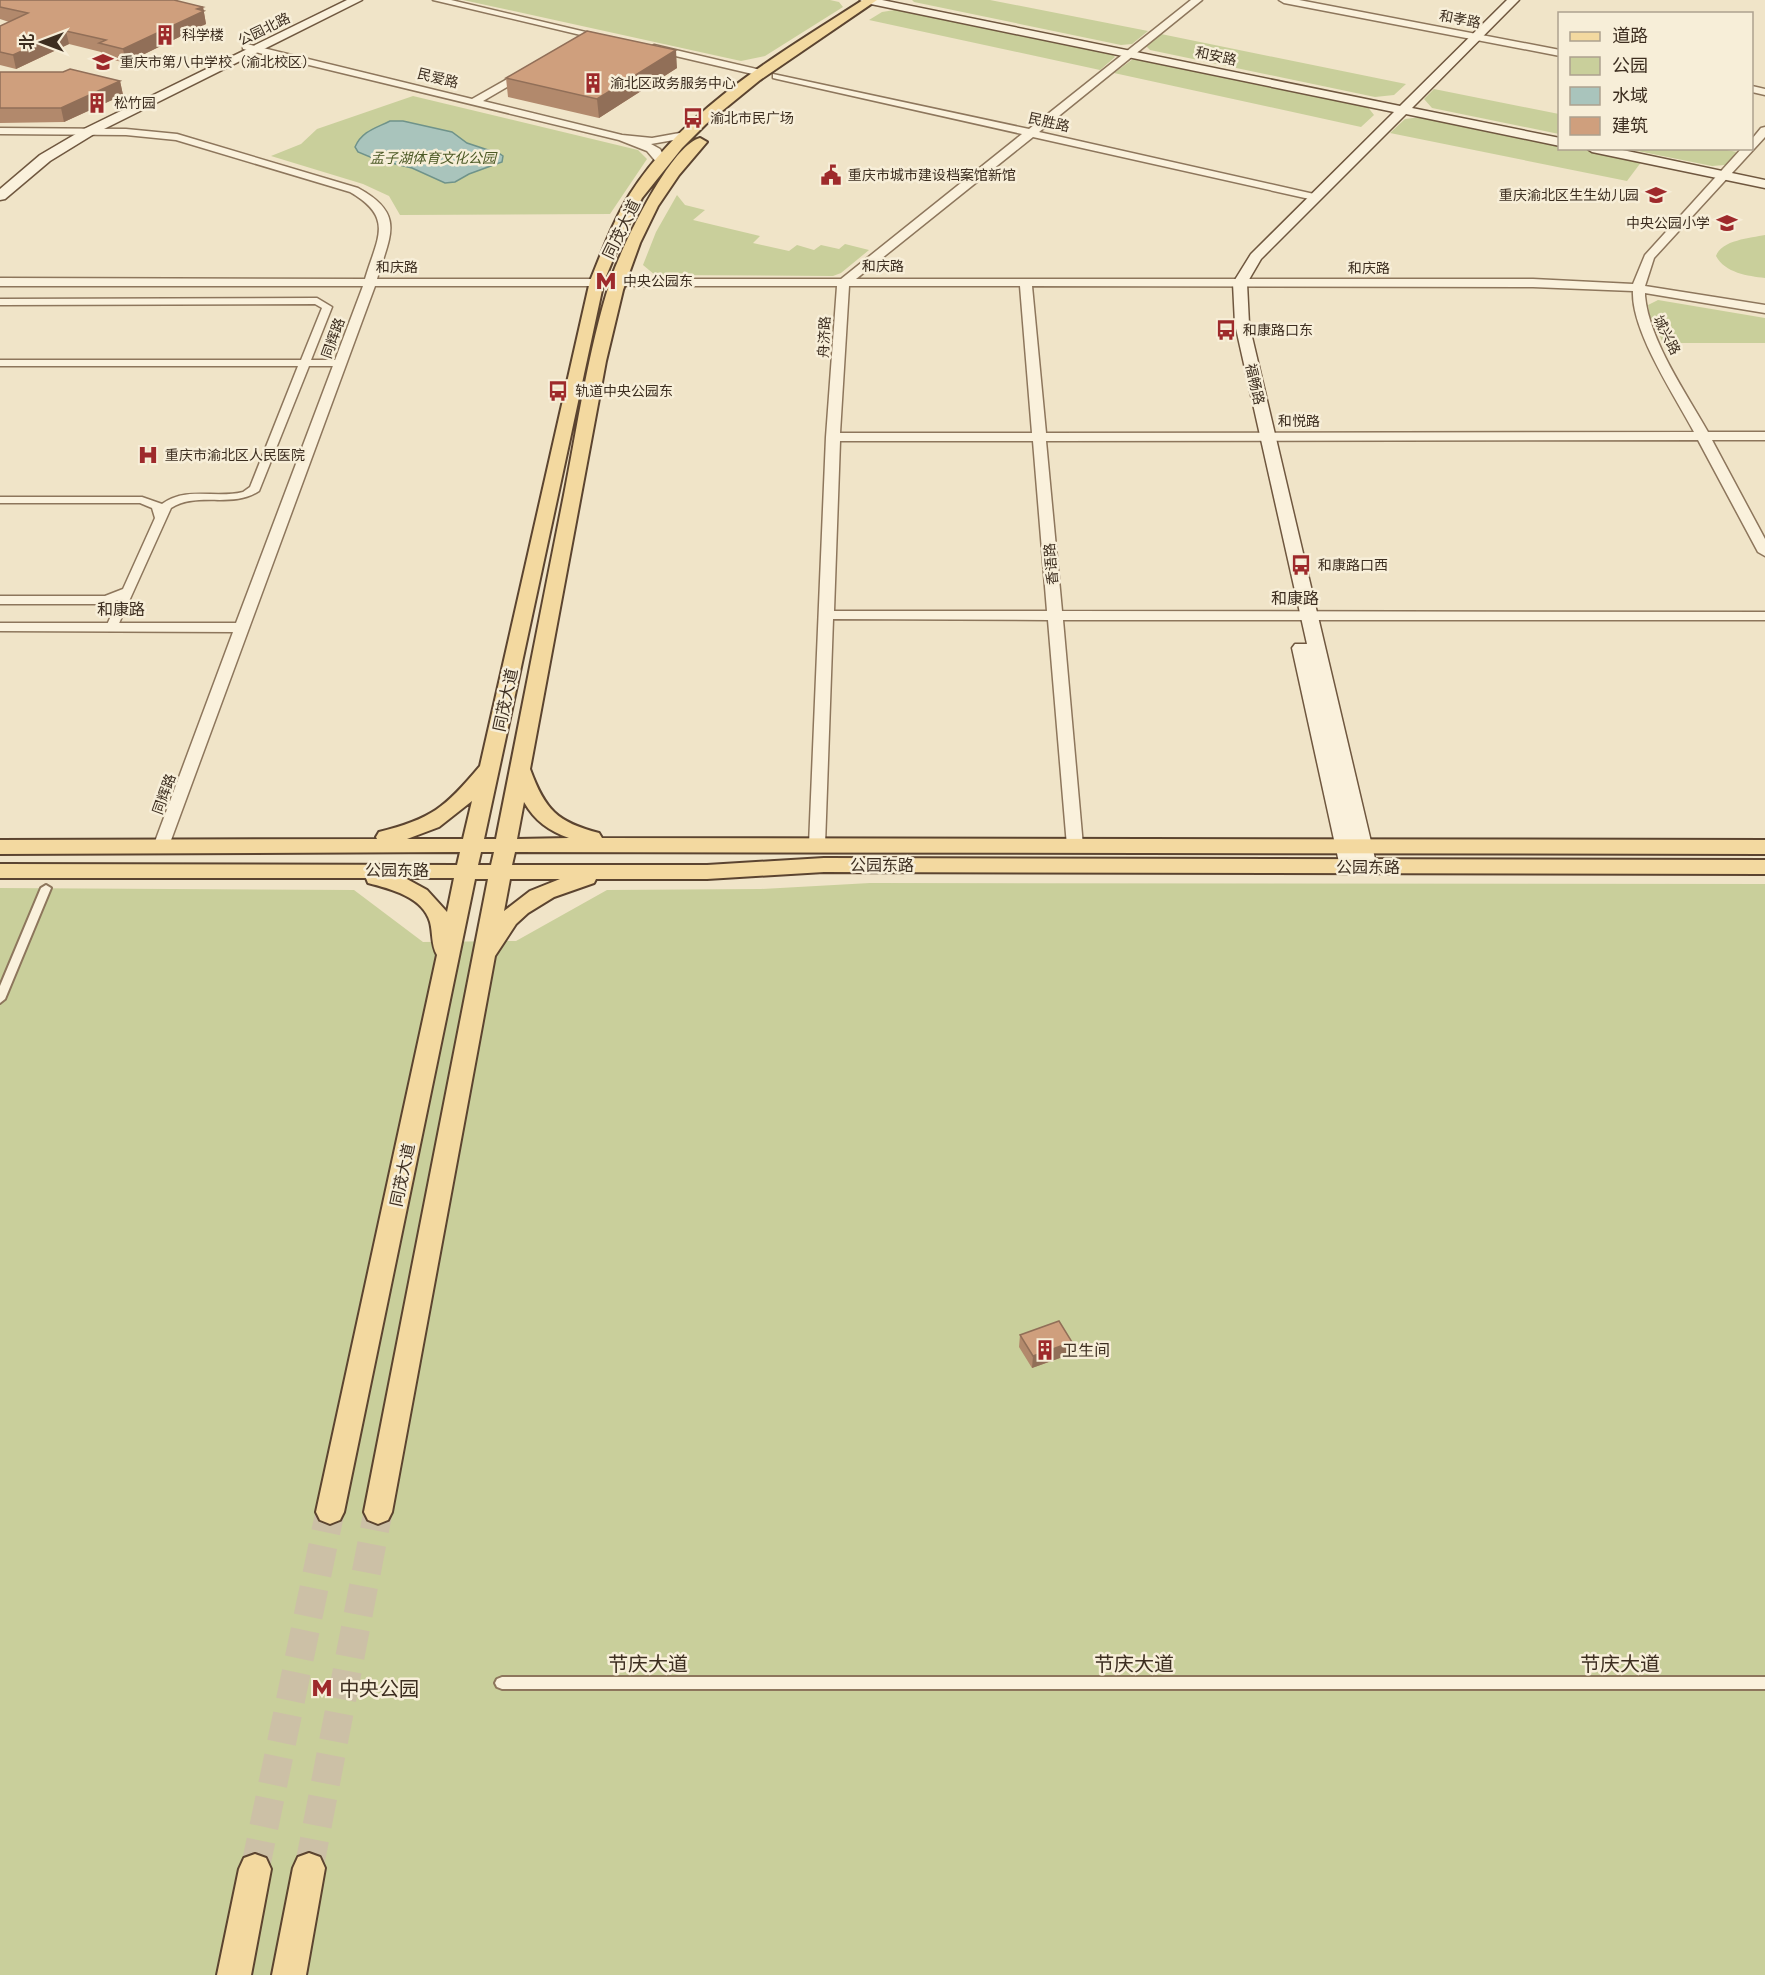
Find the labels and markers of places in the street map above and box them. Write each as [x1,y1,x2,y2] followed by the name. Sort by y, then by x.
[153,23,177,47] building icon: 科学楼
[182,26,224,44] place label: 科学楼
[91,50,115,74] school or university icon: 重庆市第八中学校（渝北校区）
[120,53,316,71] place label: 重庆市第八中学校（渝北校区）
[581,71,605,95] building icon: 渝北区政务服务中心
[610,74,736,92] place label: 渝北区政务服务中心
[85,91,109,115] building icon: 松竹园
[114,94,156,112] place label: 松竹园
[681,106,705,130] bus stop icon: 渝北市民广场
[710,109,794,127] place label: 渝北市民广场
[819,163,843,187] public building icon: 重庆市城市建设档案馆新馆
[848,166,1016,184] place label: 重庆市城市建设档案馆新馆
[1644,183,1668,207] school or university icon: 重庆渝北区生生幼儿园
[1499,186,1639,204] place label: 重庆渝北区生生幼儿园
[1715,211,1739,235] school or university icon: 中央公园小学
[1626,214,1710,232] place label: 中央公园小学
[594,269,618,293] metro station icon: 中央公园东
[623,272,693,290] place label: 中央公园东
[1214,318,1238,342] bus stop icon: 和康路口东
[1243,321,1313,339] place label: 和康路口东
[546,379,570,403] bus stop icon: 轨道中央公园东
[575,382,673,400] place label: 轨道中央公园东
[136,443,160,467] hospital icon: 重庆市渝北区人民医院
[165,446,305,464] place label: 重庆市渝北区人民医院
[1289,553,1313,577] bus stop icon: 和康路口西
[1318,556,1388,574] place label: 和康路口西
[1033,1338,1057,1362] building icon: 卫生间
[1062,1340,1110,1360] place label: 卫生间
[339,1675,419,1702] place label: 中央公园
[310,1676,334,1700] metro station icon: 中央公园

